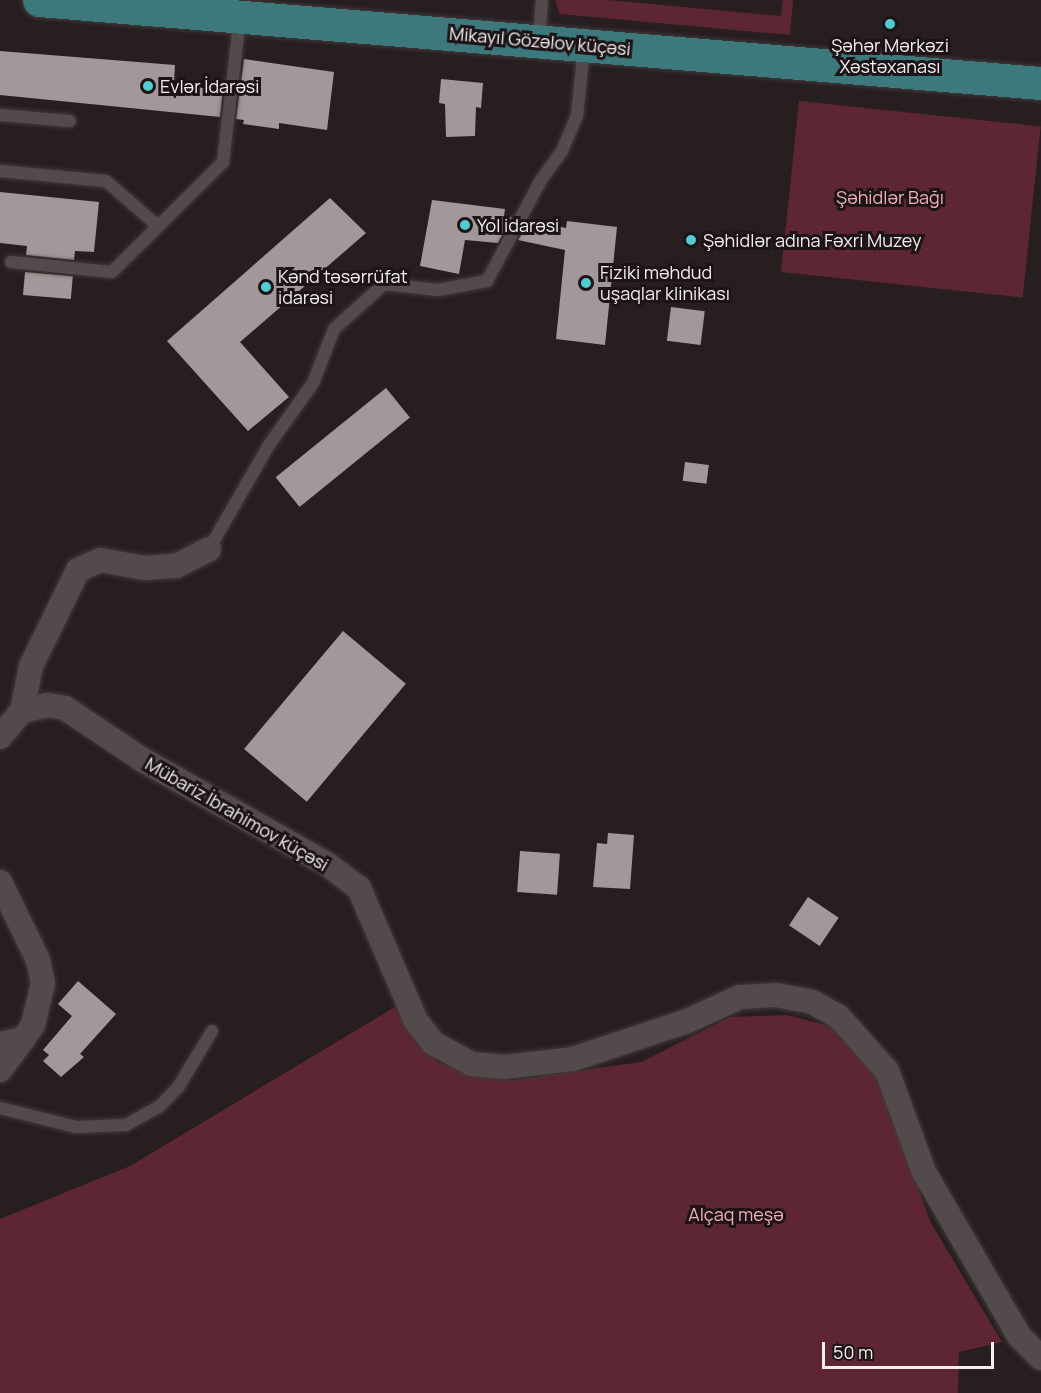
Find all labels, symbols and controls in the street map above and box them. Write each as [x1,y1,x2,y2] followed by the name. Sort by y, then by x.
[881,15,899,33] marker: Şəhər Mərkəzi Xəstəxanası
[448,22,632,60] street label: Mikayıl Gözəlov küçəsi
[831,35,949,78] place label: Şəhər Mərkəzi Xəstəxanası
[160,75,259,97] place label: Evlər İdarəsi
[141,79,155,93] marker: Evlər İdarəsi
[836,186,944,208] park label: Şəhidlər Bağı
[477,214,559,236] place label: Yol idarəsi
[458,218,472,232] marker: Yol idarəsi
[703,229,922,251] place label: Şəhidlər adına Fəxri Muzey
[684,233,698,247] marker: Şəhidlər adına Fəxri Muzey
[600,262,730,304] place label: Fiziki məhdud uşaqlar klinikası
[278,266,408,308] place label: Kənd təsərrüfat idarəsi
[577,274,595,292] marker: Fiziki məhdud uşaqlar klinikası
[259,280,273,294] marker: Kənd təsərrüfat idarəsi
[142,753,332,875] street label: Mübariz İbrahimov küçəsi
[688,1203,784,1225] park label: Alçaq meşə
[825,1330,998,1368] scale bar
[833,1340,873,1364] text: 50 m

